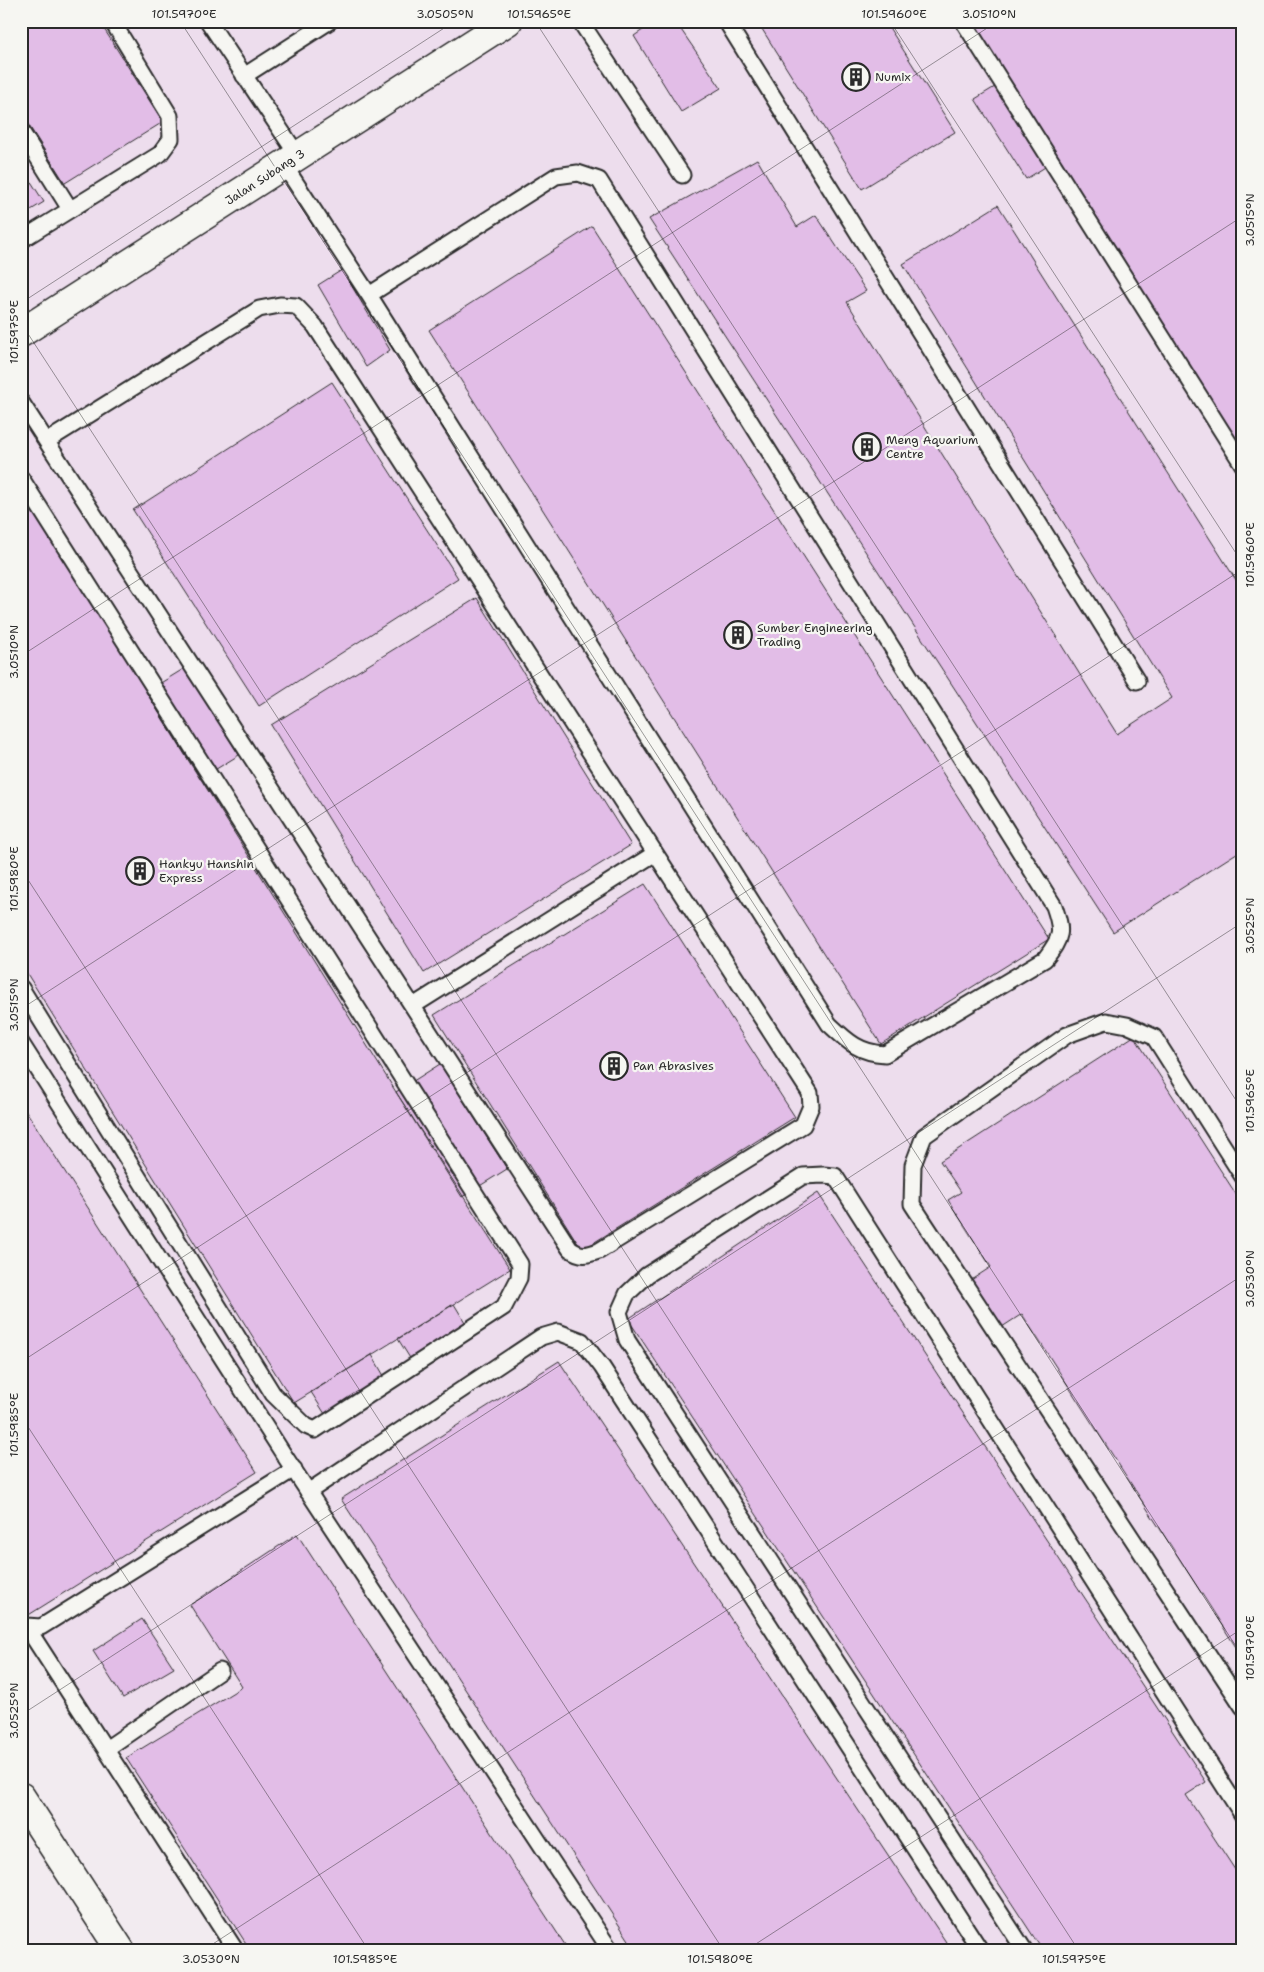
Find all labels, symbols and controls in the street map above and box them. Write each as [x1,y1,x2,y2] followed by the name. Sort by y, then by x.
[151,6,217,22] text: 101.5970°E
[416,6,474,22] text: 3.0505°N
[507,6,571,22] text: 101.5965°E
[861,6,927,22] text: 101.5960°E
[962,6,1016,22] text: 3.0510°N
[841,62,871,92] building icon: Numix
[875,69,911,85] place label: Numix
[222,145,308,209] street label: Jalan Subang 3
[1242,193,1258,247] text: 3.0515°N
[6,300,22,364] text: 101.5975°E
[852,432,882,462] building icon: Meng Aquarium Centre
[886,432,978,462] place label: Meng Aquarium Centre
[1242,522,1258,588] text: 101.5960°E
[723,620,753,650] building icon: Sumber Engineering Trading
[757,620,873,650] place label: Sumber Engineering Trading
[6,625,22,679] text: 3.0510°N
[6,846,22,912] text: 101.5980°E
[125,856,155,886] building icon: Hankyu Hanshin Express
[159,856,254,886] place label: Hankyu Hanshin Express
[1242,898,1258,954] text: 3.0525°N
[6,978,22,1032] text: 3.0515°N
[599,1051,629,1081] building icon: Pan Abrasives
[633,1058,714,1074] place label: Pan Abrasives
[1242,1069,1258,1133] text: 101.5965°E
[1242,1250,1258,1308] text: 3.0530°N
[6,1393,22,1457] text: 101.5985°E
[1242,1615,1258,1681] text: 101.5970°E
[6,1683,22,1739] text: 3.0525°N
[182,1951,240,1967] text: 3.0530°N
[333,1951,397,1967] text: 101.5985°E
[687,1951,753,1967] text: 101.5980°E
[1042,1951,1106,1967] text: 101.5975°E

